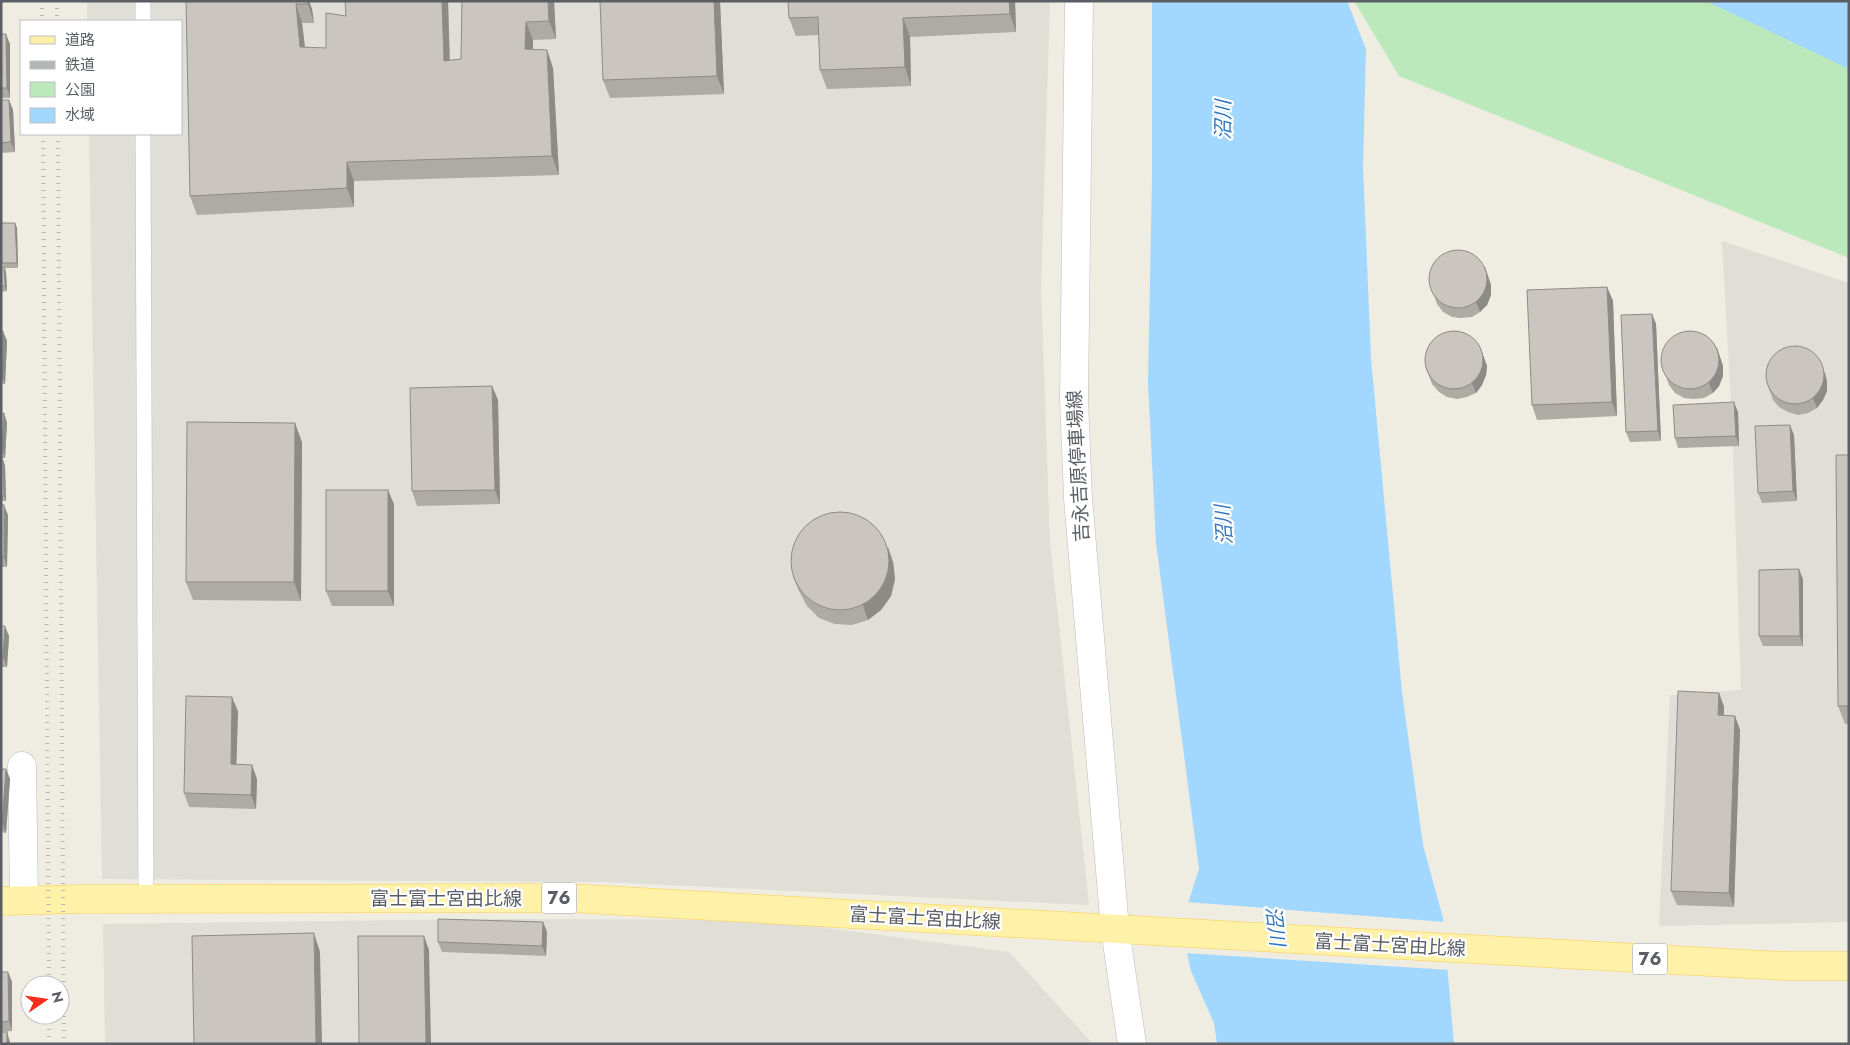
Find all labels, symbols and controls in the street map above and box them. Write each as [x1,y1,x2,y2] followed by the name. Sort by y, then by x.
[20,20,182,135] legend
[65,29,95,51] text: 道路
[65,54,95,76] text: 鉄道
[65,79,95,101] text: 公園
[1209,98,1238,140] water label: 沼川
[65,104,95,126] text: 水域
[1061,389,1095,543] street label: 吉永吉原停車場線
[1208,502,1240,546] water label: 沼川
[542,882,576,914] road number: 76
[370,885,522,912] street label: 富士富士宮由比線
[848,901,1002,935] street label: 富士富士宮由比線
[1258,904,1292,950] water label: 沼川
[1313,928,1467,962] street label: 富士富士宮由比線
[1632,944,1668,974] road number: 76
[20,975,70,1025] north arrow
[47,989,69,1005] text: N

